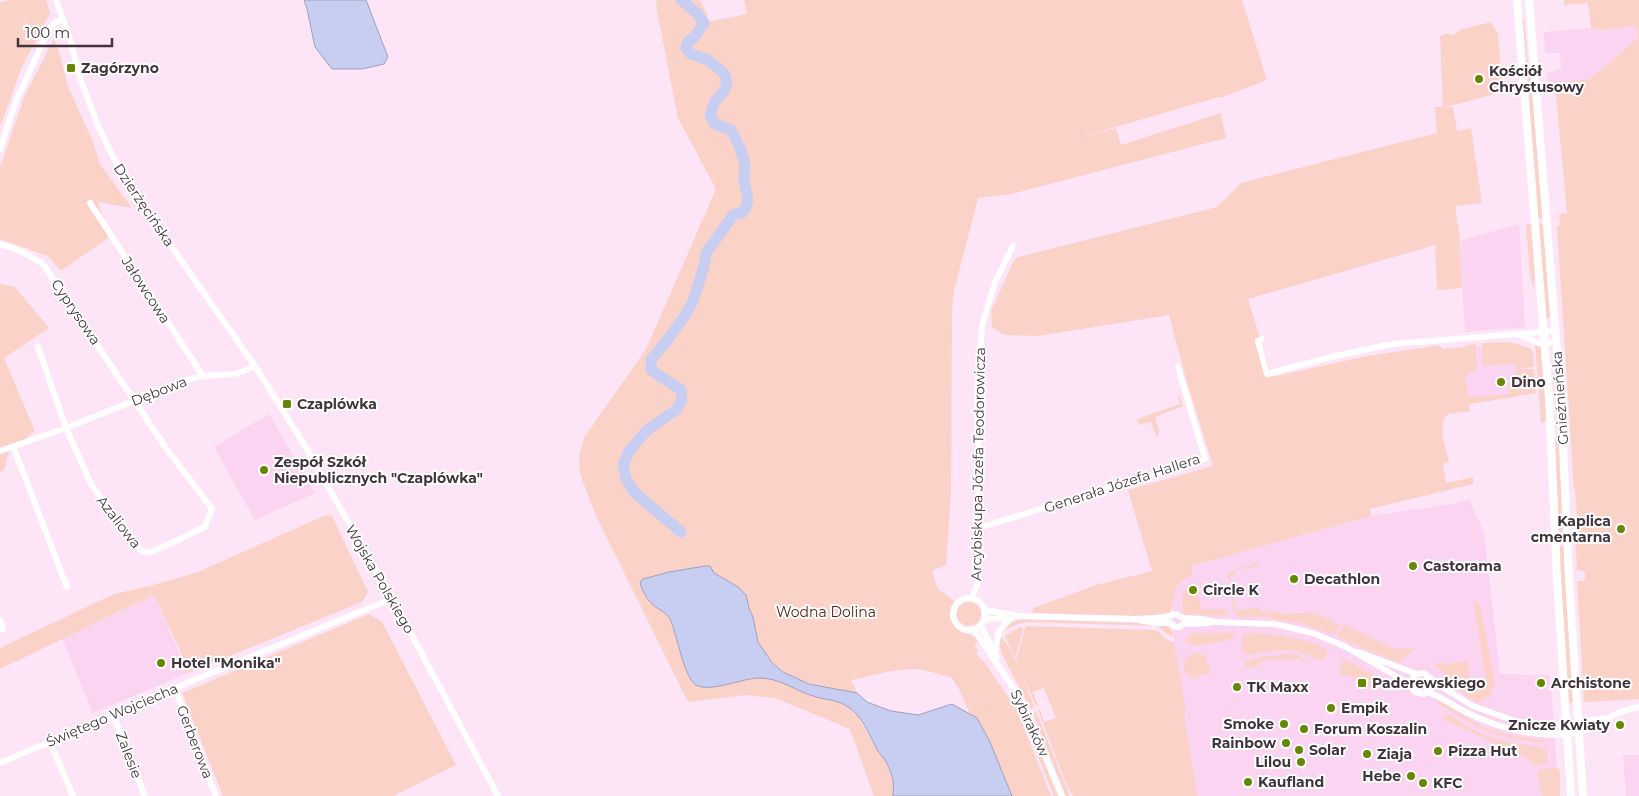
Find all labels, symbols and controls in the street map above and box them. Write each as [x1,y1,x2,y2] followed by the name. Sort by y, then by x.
[18,15,111,47] scale bar
[25,23,70,42] text: 100 m
[81,59,159,77] place label: Zagórzyno
[65,62,77,74] marker: Zagórzyno
[1489,62,1585,96] place label: Kościół Chrystusowy
[1473,73,1485,85] marker: Kościół Chrystusowy
[110,160,178,250] street label: Dzierżęcińska
[117,252,174,327] street label: Jałowcowa
[47,276,105,348] street label: Cyprysowa
[967,347,989,581] street label: Arcybiskupa Józefa Teodorowicza
[1548,350,1572,446] street label: Gnieźnieńska
[129,372,189,410] street label: Dębowa
[1511,373,1546,391] place label: Dino
[1495,376,1507,388] marker: Dino
[297,395,377,413] place label: Czaplówka
[281,398,293,410] marker: Czaplówka
[1042,449,1202,517] street label: Generała Józefa Hallera
[274,453,483,487] place label: Zespół Szkół Niepublicznych "Czaplówka"
[258,464,270,476] marker: Zespół Szkół Niepublicznych "Czaplówka"
[93,492,145,552] street label: Azaliowa
[1531,512,1611,546] place label: Kaplica cmentarna
[342,521,419,637] street label: Wojska Polskiego
[1615,523,1627,535] marker: Kaplica cmentarna
[1423,557,1502,575] place label: Castorama
[1407,560,1419,572] marker: Castorama
[1304,570,1380,588] place label: Decathlon
[1288,573,1300,585] marker: Decathlon
[1203,581,1259,599] place label: Circle K
[1187,584,1199,596] marker: Circle K
[776,603,876,621] park label: Wodna Dolina
[171,654,281,672] place label: Hotel "Monika"
[155,657,167,669] marker: Hotel "Monika"
[1372,674,1486,692] place label: Paderewskiego
[1550,674,1631,692] place label: Archistone
[1356,677,1368,689] marker: Paderewskiego
[1535,677,1547,689] marker: Archistone
[1247,678,1309,696] place label: TK Maxx
[43,679,181,751] street label: Świętego Wojciecha
[1231,681,1243,693] marker: TK Maxx
[1007,687,1054,760] street label: Sybiraków
[1341,699,1389,717] place label: Empik
[1325,702,1337,714] marker: Empik
[173,703,217,781] street label: Gerberowa
[1223,715,1274,733] place label: Smoke
[1508,716,1611,734] place label: Znicze Kwiaty
[1278,718,1290,730] marker: Smoke
[1614,719,1626,731] marker: Znicze Kwiaty
[1314,720,1427,738] place label: Forum Koszalin
[1298,723,1310,735] marker: Forum Koszalin
[112,729,146,781] street label: Zalesie
[1212,734,1277,752] place label: Rainbow
[1280,737,1292,749] marker: Rainbow
[1309,741,1346,759] place label: Solar
[1448,742,1517,760] place label: Pizza Hut
[1293,744,1305,756] marker: Solar
[1377,745,1412,763] place label: Ziaja
[1432,745,1444,757] marker: Pizza Hut
[1361,748,1373,760] marker: Ziaja
[1255,753,1291,771] place label: Lilou
[1295,756,1307,768] marker: Lilou
[1362,767,1401,785] place label: Hebe
[1405,770,1417,782] marker: Hebe
[1258,773,1324,791] place label: Kaufland
[1433,774,1462,792] place label: KFC
[1242,776,1254,788] marker: Kaufland
[1417,777,1429,789] marker: KFC

